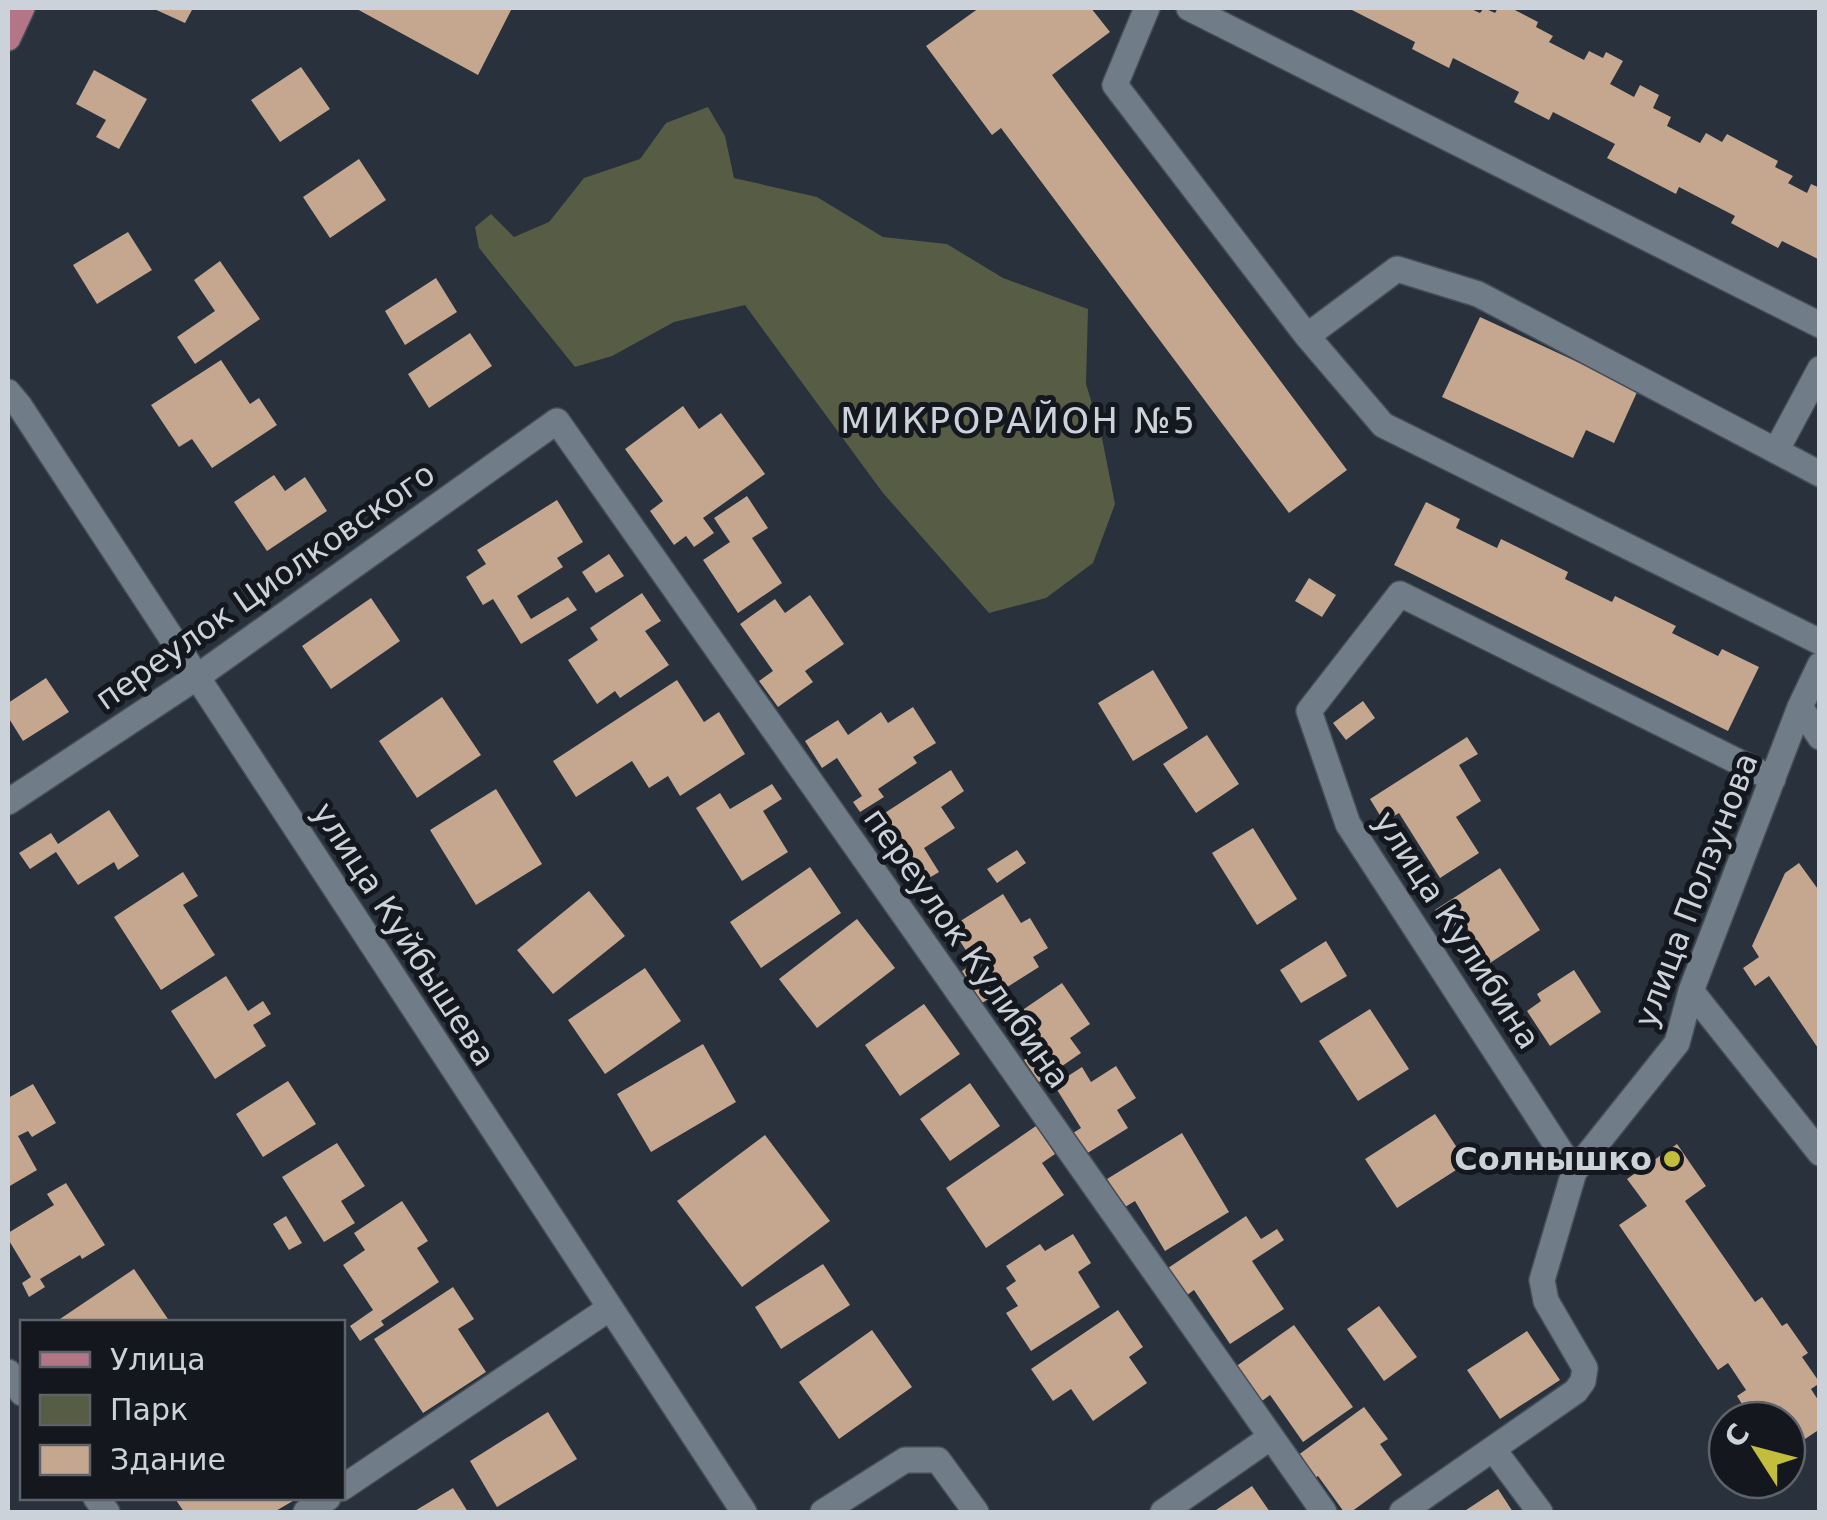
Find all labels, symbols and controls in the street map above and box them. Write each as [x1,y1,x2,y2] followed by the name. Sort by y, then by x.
[840,400,1198,441] district label: МИКРОРАЙОН №5
[88,454,442,718] street label: переулок Циолковского
[1626,747,1766,1033] street label: улица Ползунова
[305,795,503,1073] street label: улица Куйбышева
[856,801,1078,1095] street label: переулок Кулибина
[1366,804,1548,1056] street label: улица Кулибина
[1454,1140,1652,1178] place label: Солнышко
[1661,1148,1683,1170] marker: Солнышко
[20,1320,345,1500] legend
[110,1342,206,1377] text: Улица
[110,1392,188,1427] text: Парк
[1707,1400,1807,1500] north arrow
[1718,1418,1757,1454] text: С
[110,1442,226,1477] text: Здание

